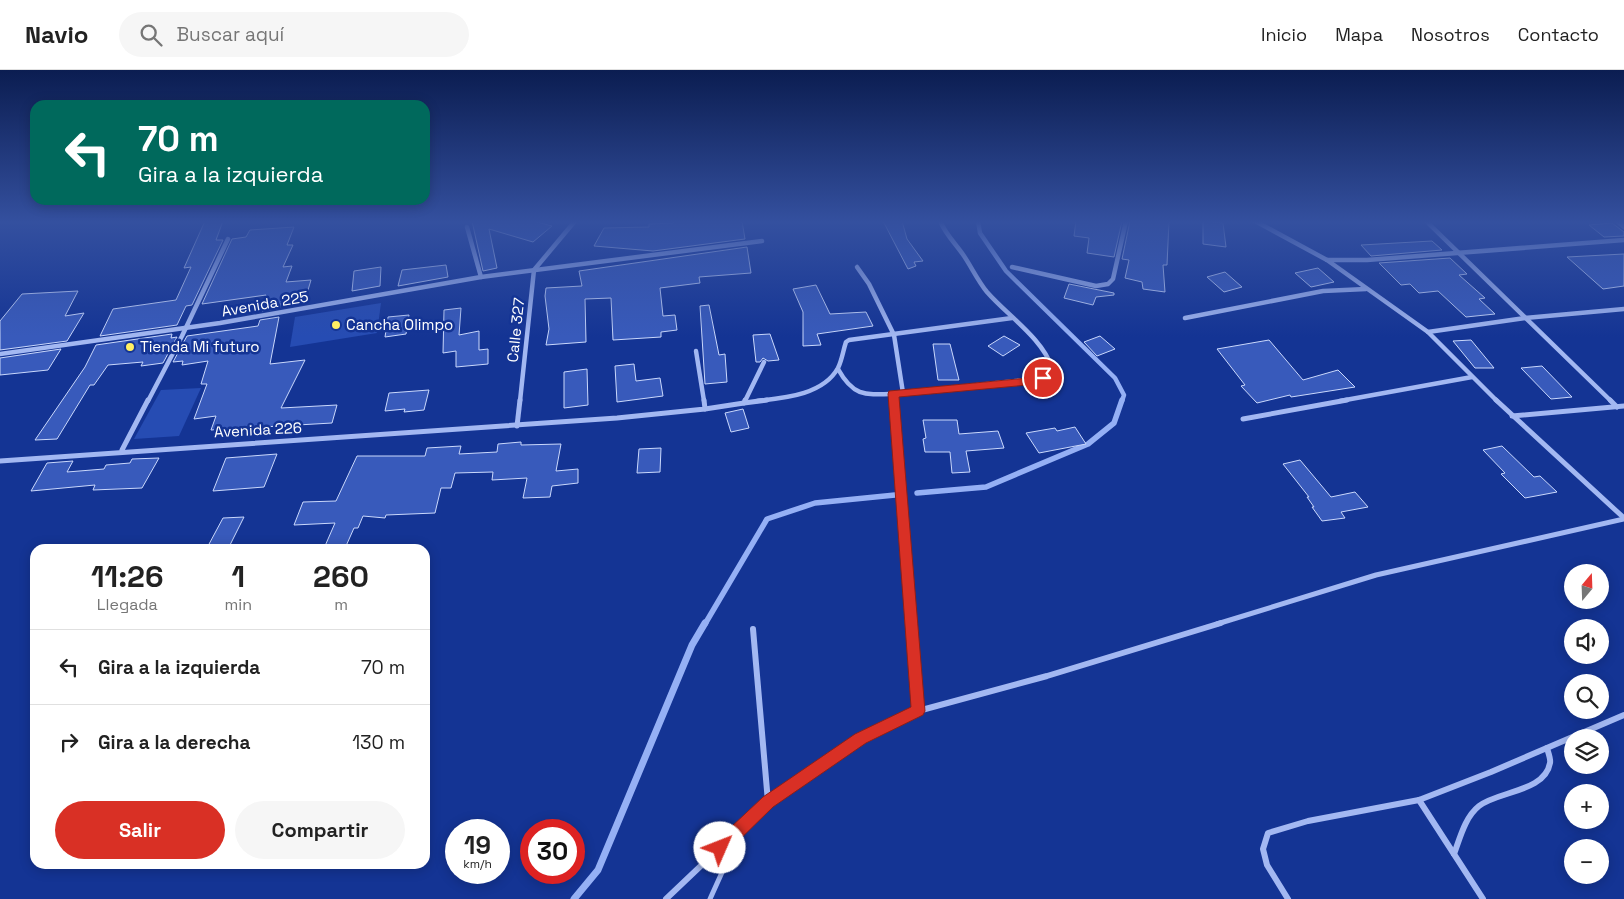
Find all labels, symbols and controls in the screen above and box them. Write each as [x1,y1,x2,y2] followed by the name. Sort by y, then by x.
[119,12,469,57] search box
[25,19,89,50] text: Navio
[137,21,165,49] icon: search
[177,22,284,47] text: Buscar aquí
[1261,23,1307,46] text: Inicio
[1335,23,1383,46] text: Mapa
[1411,23,1490,46] text: Nosotros
[1518,23,1599,46] text: Contacto
[138,117,219,161] text: 70 m
[55,120,120,185] icon: left
[138,160,323,188] text: Gira a la izquierda
[220,287,310,320] street label: Avenida 225
[503,297,528,363] street label: Calle 327
[346,315,453,334] place label: Cancha Olimpo
[330,319,342,331] marker: Cancha Olimpo
[140,337,260,356] place label: Tienda Mi futuro
[124,341,136,353] marker: Tienda Mi futuro
[1022,357,1064,399] pin
[1029,364,1057,392] icon: arrive
[213,418,302,441] street label: Avenida 226
[91,557,163,596] text: 11:26
[232,557,245,596] text: 1
[313,557,369,596] text: 260
[1564,564,1609,609] north arrow
[1564,564,1609,884] map controls
[97,594,158,615] text: Llegada
[225,594,252,615] text: min
[334,594,348,615] text: m
[1564,619,1609,664] button: sound
[55,653,83,681] icon: left
[98,655,260,680] text: Gira a la izquierda
[361,655,405,680] text: 70 m
[1564,674,1609,719] button: search
[55,728,83,756] icon: right
[1564,729,1609,774] button: layers
[98,730,250,755] text: Gira a la derecha
[352,730,405,755] text: 130 m
[1564,784,1609,829] button: +
[55,801,225,859] button: Salir
[235,801,405,859] button: Compartir
[520,819,585,884] speed limit sign: 30
[693,821,745,873] position arrow
[464,829,491,861] text: 19
[1564,839,1609,884] button: −
[463,856,492,872] text: km/h

